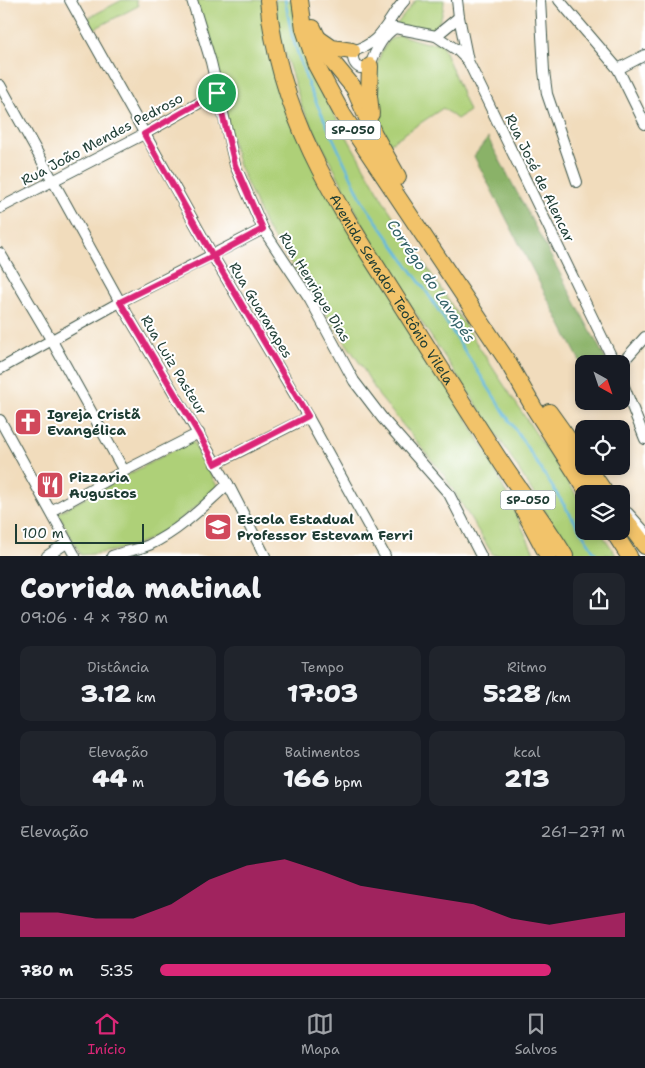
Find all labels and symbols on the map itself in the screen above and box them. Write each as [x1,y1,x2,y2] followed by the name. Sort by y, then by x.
[196,72,238,114] pin
[18,89,186,189] street label: Rua João Mendes Pedroso
[501,111,579,245] street label: Rua José de Alencar
[326,120,380,140] road number: SP-050
[326,191,458,388] street label: Avenida Senador Teotônio Vilela
[382,215,480,347] water label: Corrégo do Lavapés
[275,229,355,345] street label: Rua Henrique Dias
[225,259,297,361] street label: Rua Guararapes
[137,312,211,419] street label: Rua Luiz Pasteur
[575,355,630,410] north arrow
[47,405,141,439] place label: Igreja Cristã Evangélica
[13,407,43,437] church icon: Igreja Cristã Evangélica
[69,468,137,502] place label: Pizzaria Augustos
[35,470,65,500] restaurant icon: Pizzaria Augustos
[500,490,556,510] road number: SP-050
[237,510,413,544] place label: Escola Estadual Professor Estevam Ferri
[203,512,233,542] school or university icon: Escola Estadual Professor Estevam Ferri
[15,520,144,544] scale bar

